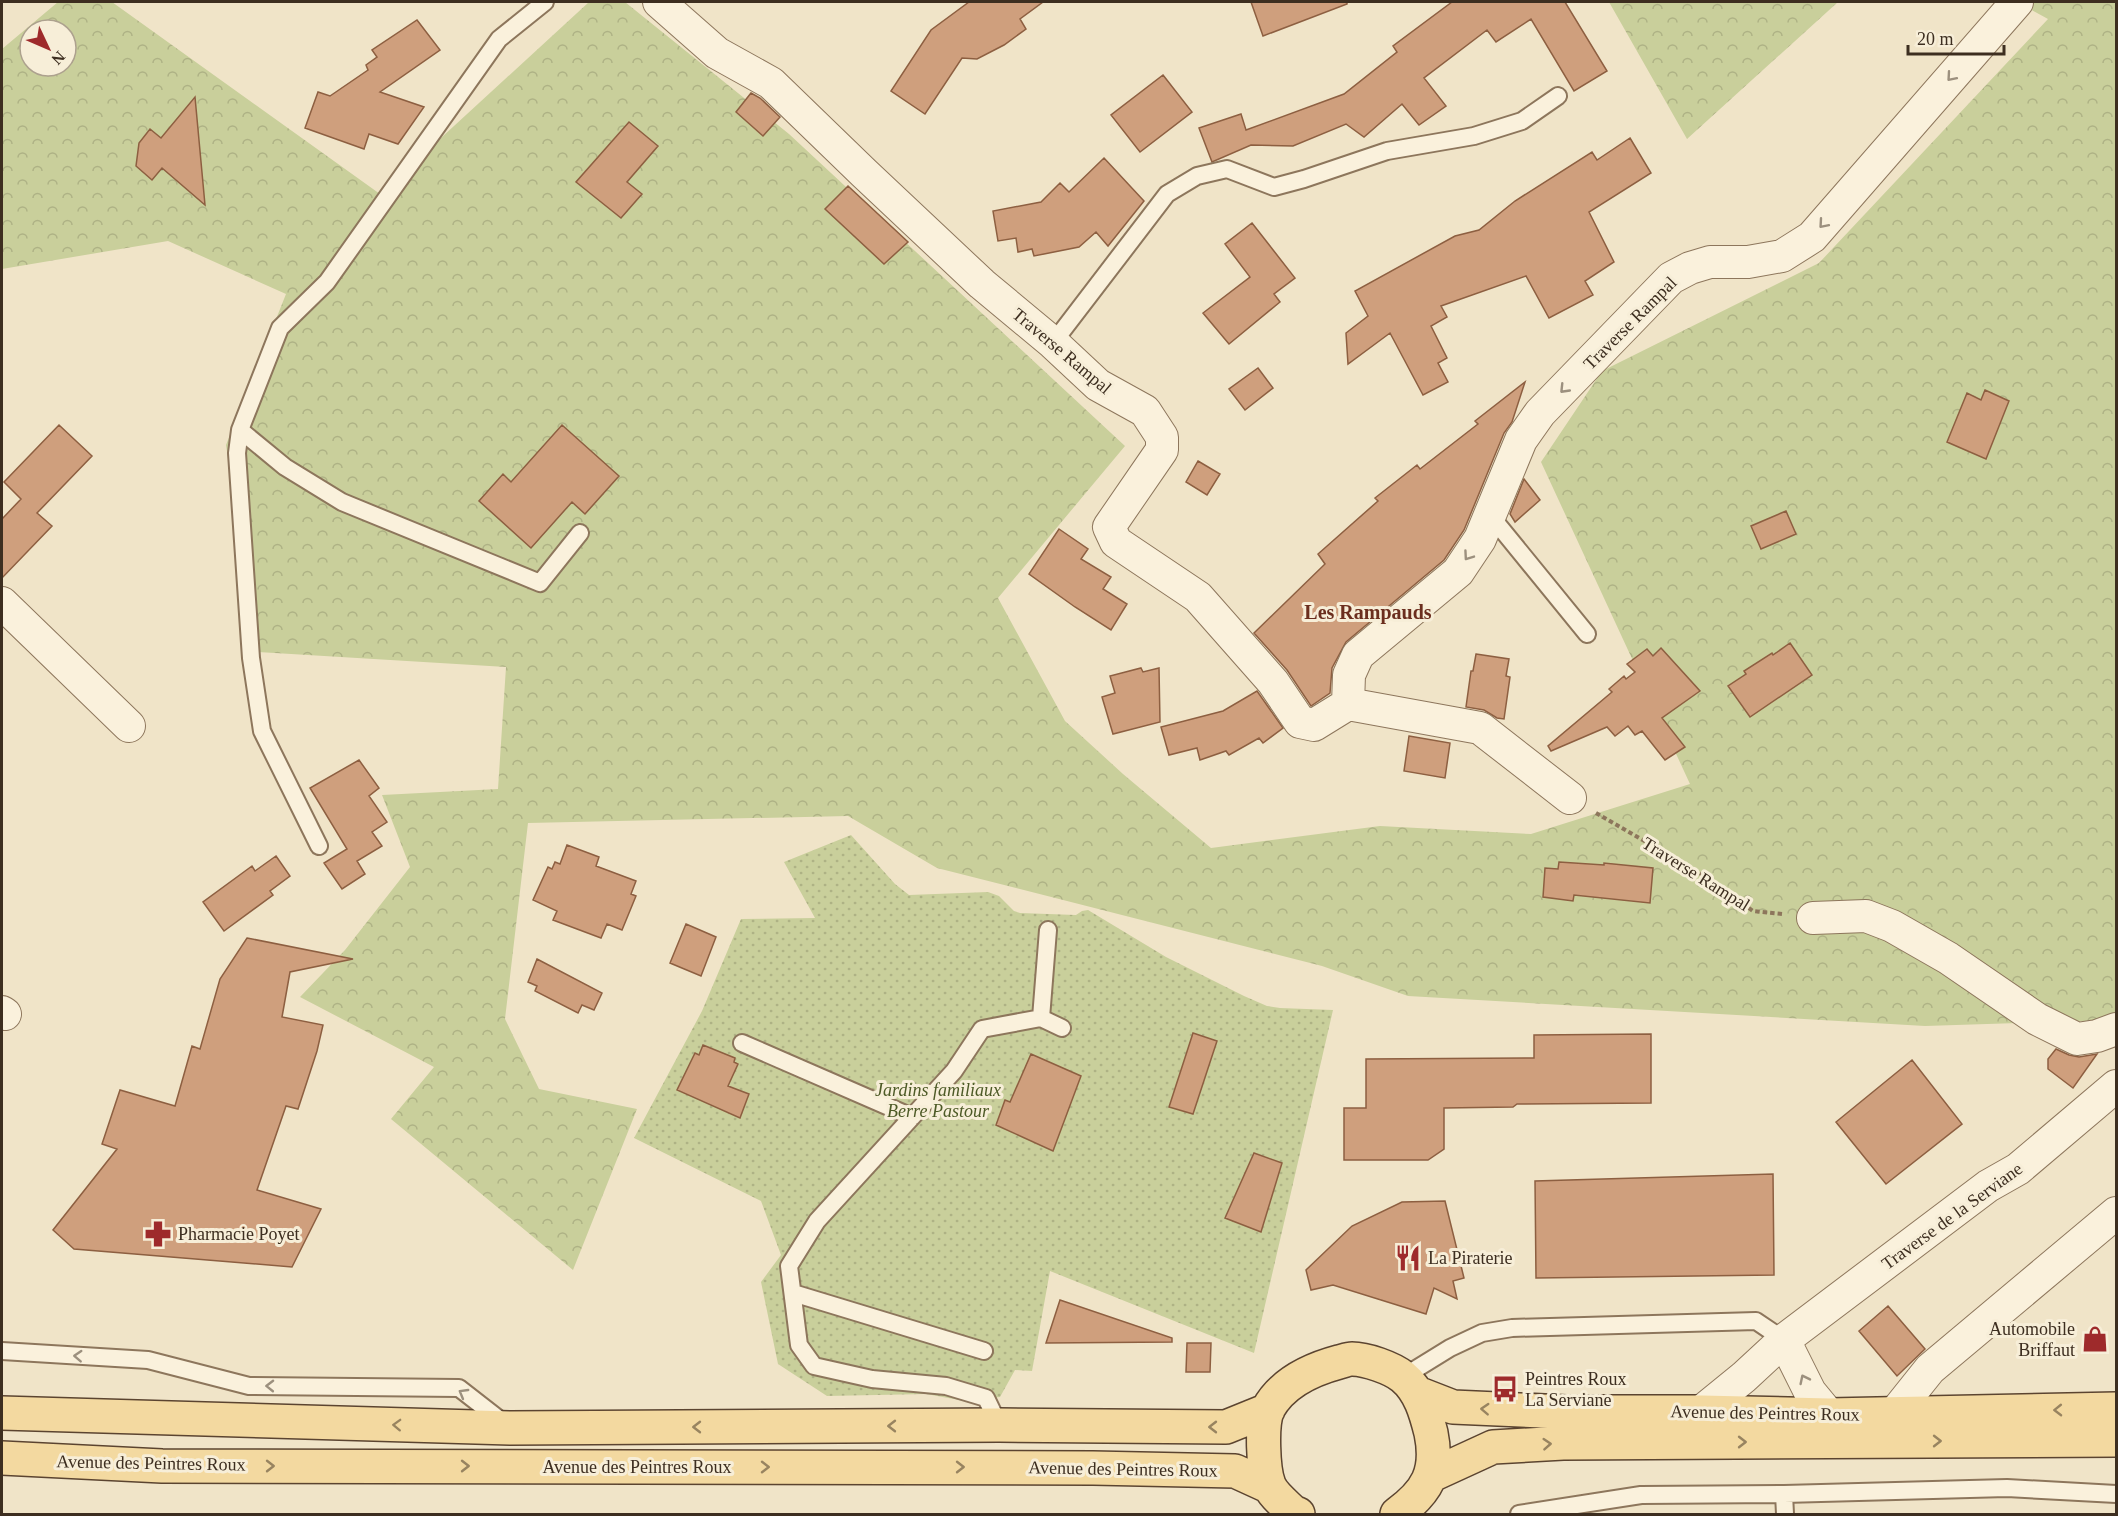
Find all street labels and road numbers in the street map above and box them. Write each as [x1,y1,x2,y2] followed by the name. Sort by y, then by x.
[1580,273,1680,373] street label: Traverse Rampal
[1009,304,1115,398] street label: Traverse Rampal
[1639,833,1753,915] street label: Traverse Rampal
[1878,1158,2026,1274] street label: Traverse de la Serviane
[1670,1401,1860,1425] street label: Avenue des Peintres Roux
[56,1451,246,1475] street label: Avenue des Peintres Roux
[542,1457,732,1477] street label: Avenue des Peintres Roux
[1028,1457,1218,1481] street label: Avenue des Peintres Roux

